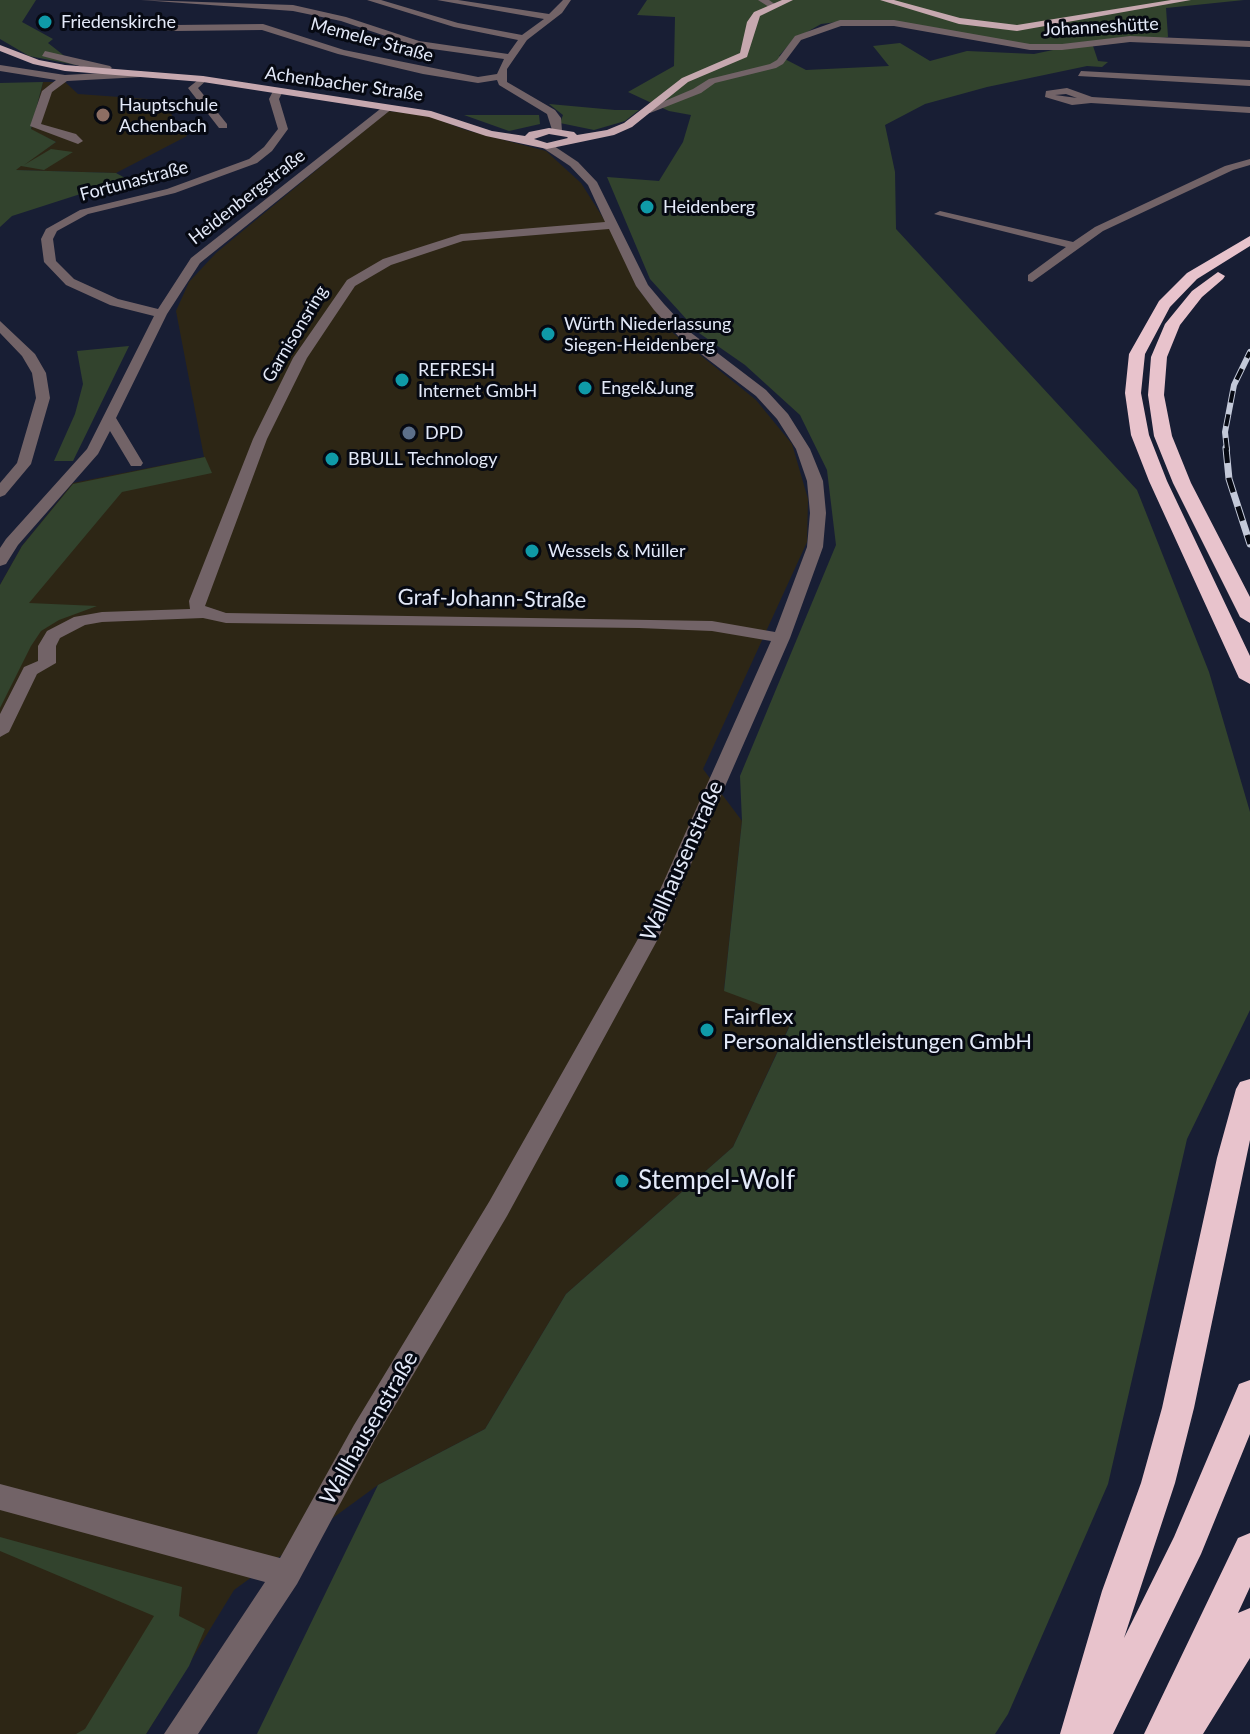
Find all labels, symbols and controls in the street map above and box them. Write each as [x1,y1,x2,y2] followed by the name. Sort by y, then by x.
[61,11,176,33] place label: Friedenskirche
[36,13,54,31] marker: Friedenskirche
[308,13,436,67] street label: Memeler Straße
[1043,13,1159,41] street label: Johanneshütte
[263,62,425,106] street label: Achenbacher Straße
[119,94,218,136] place label: Hauptschule Achenbach
[94,106,112,124] marker: Hauptschule Achenbach
[185,145,309,249] street label: Heidenbergstraße
[78,156,190,206] street label: Fortunastraße
[663,196,755,218] place label: Heidenberg
[638,198,656,216] marker: Heidenberg
[258,282,332,386] street label: Garnisonsring
[564,313,731,356] place label: Würth Niederlassung Siegen-Heidenberg
[539,325,557,343] marker: Würth Niederlassung Siegen-Heidenberg
[418,359,537,402] place label: REFRESH Internet GmbH
[393,371,411,389] marker: REFRESH Internet GmbH
[601,377,694,399] place label: Engel&Jung
[576,379,594,397] marker: Engel&Jung
[425,422,463,444] place label: DPD
[400,424,418,442] marker: DPD
[348,448,497,470] place label: BBULL Technology
[323,450,341,468] marker: BBULL Technology
[548,540,685,562] place label: Wessels & Müller
[523,542,541,560] marker: Wessels & Müller
[397,584,587,614] street label: Graf-Johann-Straße
[635,777,729,945] street label: Wallhausenstraße
[723,1004,1032,1056] place label: Fairflex Personaldienstleistungen GmbH
[698,1021,716,1039] marker: Fairflex Personaldienstleistungen GmbH
[638,1165,795,1197] place label: Stempel-Wolf
[613,1172,631,1190] marker: Stempel-Wolf
[314,1347,424,1509] street label: Wallhausenstraße

